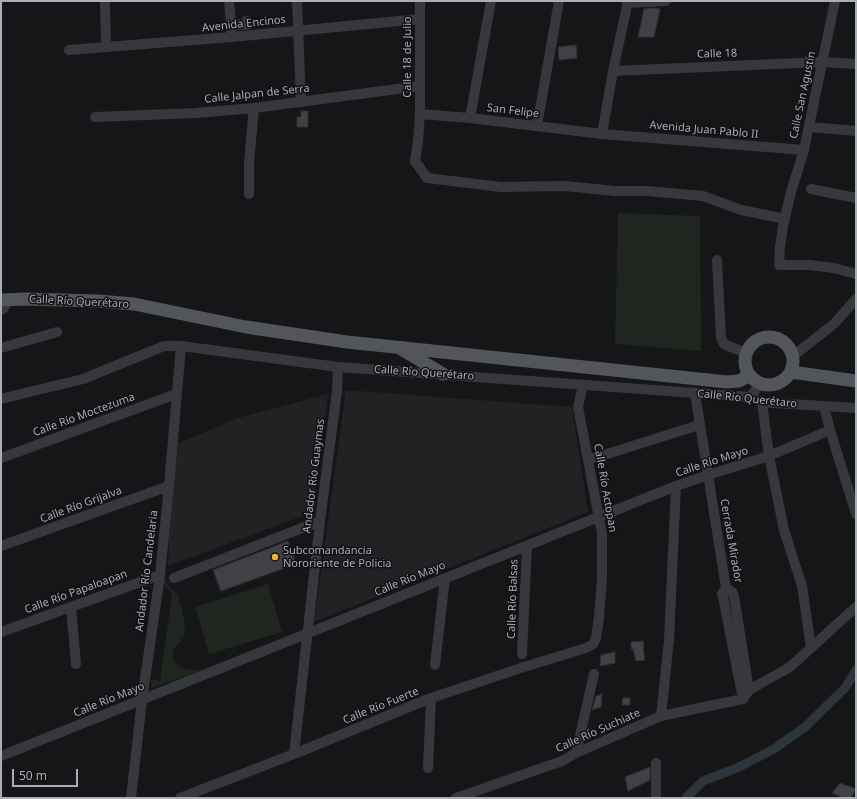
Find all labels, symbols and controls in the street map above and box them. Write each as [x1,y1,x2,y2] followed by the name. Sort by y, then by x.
[202,13,286,35] street label: Avenida Encinos
[401,16,415,98] street label: Calle 18 de Julio
[697,47,737,61] street label: Calle 18
[787,50,819,140] street label: Calle San Agustín
[204,82,310,106] street label: Calle Jalpan de Serra
[486,101,540,121] street label: San Felipe
[649,119,759,141] street label: Avenida Juan Pablo II
[29,293,129,311] street label: Calle Río Querétaro
[374,363,474,383] street label: Calle Río Querétaro
[696,387,798,411] street label: Calle Río Querétaro
[31,390,137,440] street label: Calle Río Moctezuma
[300,418,328,534] street label: Andador Río Guaymas
[591,443,619,533] street label: Calle Río Actopan
[674,444,750,480] street label: Calle Río Mayo
[38,484,124,526] street label: Calle Río Grijalva
[717,498,745,584] street label: Cerrada Mirador
[133,510,161,632] street label: Andador Río Candelaria
[283,544,392,570] place label: Subcomandancia Nororiente de Policia
[270,552,280,562] marker: Subcomandancia Nororiente de Policia
[373,559,447,599] street label: Calle Río Mayo
[505,559,521,639] street label: Calle Río Balsas
[23,567,129,617] street label: Calle Río Papaloapan
[72,680,146,720] street label: Calle Río Mayo
[341,685,421,727] street label: Calle Río Fuerte
[554,706,642,756] street label: Calle Río Suchiate
[14,761,80,787] scale bar
[19,767,47,784] text: 50 m

